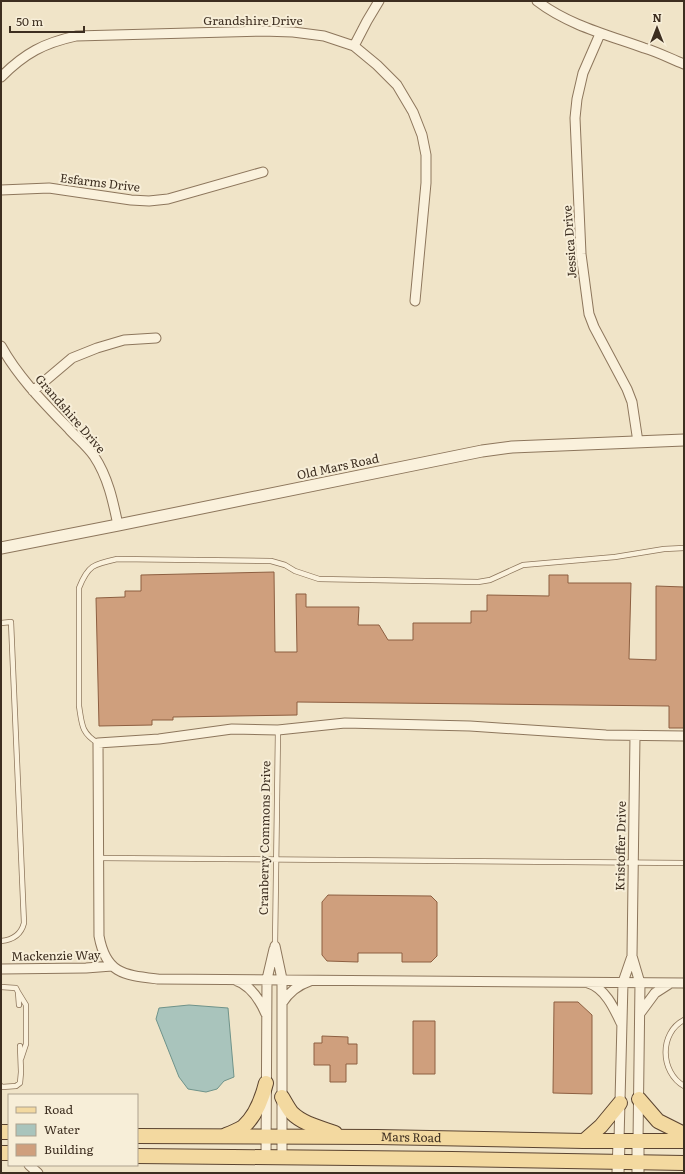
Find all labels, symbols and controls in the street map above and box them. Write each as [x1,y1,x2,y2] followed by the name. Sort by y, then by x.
[10,8,84,34] scale bar
[637,8,677,48] north arrow
[652,9,662,25] text: N
[203,11,303,29] street label: Grandshire Drive
[16,12,43,30] text: 50 m
[59,168,141,196] street label: Esfarms Drive
[557,205,581,279] street label: Jessica Drive
[31,370,110,457] street label: Grandshire Drive
[295,448,381,483] street label: Old Mars Road
[254,761,274,915] street label: Cranberry Commons Drive
[610,801,630,891] street label: Kristoffer Drive
[11,945,101,965] street label: Mackenzie Way
[8,1094,138,1166] legend
[44,1100,74,1118] text: Road
[44,1120,80,1138] text: Water
[380,1127,442,1146] street label: Mars Road
[44,1140,94,1158] text: Building

